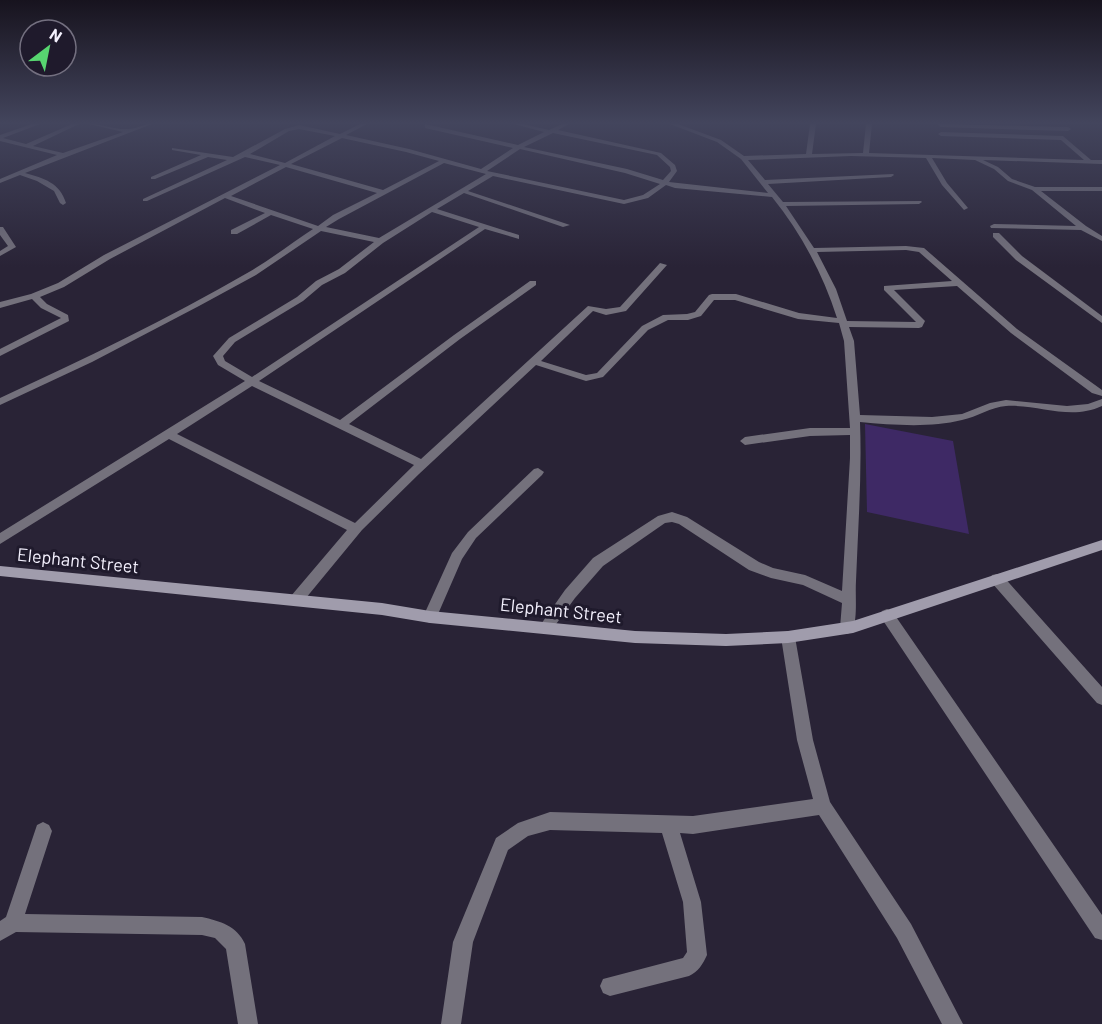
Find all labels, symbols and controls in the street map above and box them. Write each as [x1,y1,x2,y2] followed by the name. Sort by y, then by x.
[18,18,78,78] north arrow
[47,24,66,46] text: N
[16,543,140,577] street label: Elephant Street
[499,593,623,627] street label: Elephant Street

